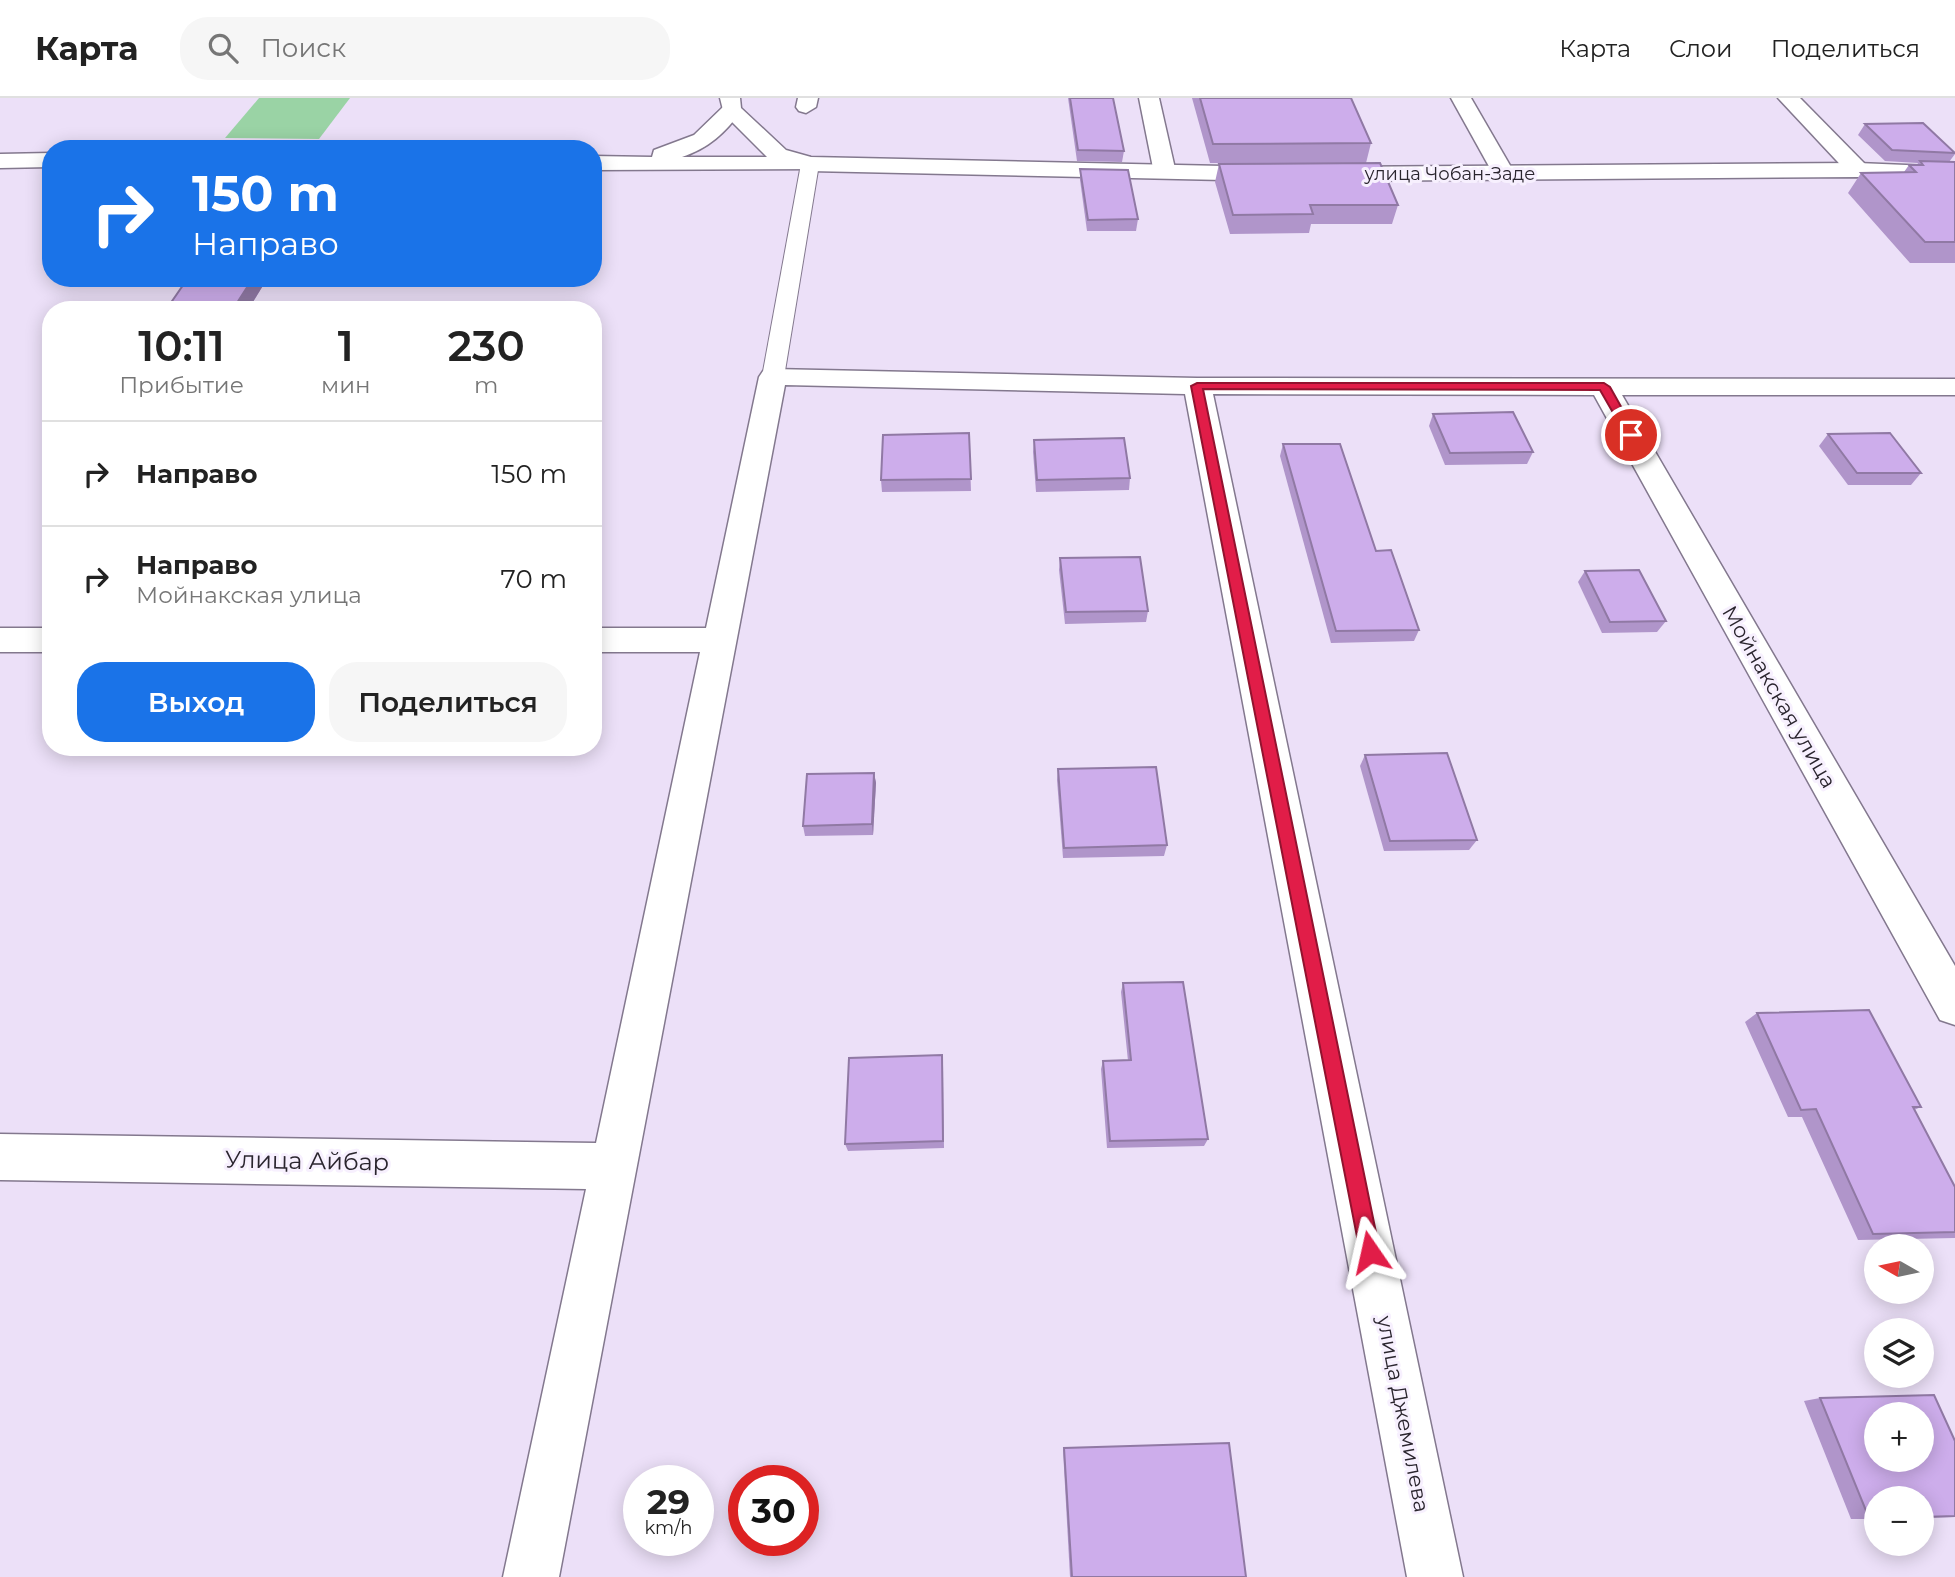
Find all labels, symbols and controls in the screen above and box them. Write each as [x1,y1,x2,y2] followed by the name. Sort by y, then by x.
[180,17,670,80] search box
[35,28,138,68] text: Карта
[204,29,242,67] icon: search
[260,32,346,64] text: Поиск
[1559,34,1631,63] text: Карта
[1669,34,1733,63] text: Слои
[1771,34,1920,63] text: Поделиться
[1364,163,1535,185] street label: улица Чобан-Заде
[192,164,339,223] text: 150 m
[77,168,168,259] icon: right
[192,224,339,263] text: Направо
[138,320,225,372] text: 10:11
[338,320,354,372] text: 1
[448,320,525,372] text: 230
[119,371,244,399] text: Прибытие
[321,371,371,399] text: мин
[474,371,498,399] text: m
[1601,405,1661,465] pin
[1612,416,1650,454] icon: arrive
[77,455,115,493] icon: right
[136,458,257,490] text: Направо
[491,458,567,490] text: 150 m
[136,549,257,581] text: Направо
[77,560,115,598] icon: right
[501,563,567,595] text: 70 m
[136,581,362,609] text: Мойнакская улица
[1717,601,1842,792] street label: Мойнакская улица
[77,662,315,742] button: Выход
[329,662,567,742] button: Поделиться
[225,1145,389,1176] street label: Улица Айбар
[1333,1215,1407,1289] position arrow
[1864,1234,1934,1304] north arrow
[1864,1234,1934,1556] map controls
[1372,1313,1435,1514] street label: улица Джемилева
[1864,1318,1934,1388] button: layers
[1864,1402,1934,1472] button: +
[728,1465,819,1556] speed limit sign: 30
[647,1480,690,1523] text: 29
[1864,1486,1934,1556] button: −
[644,1517,693,1539] text: km/h

